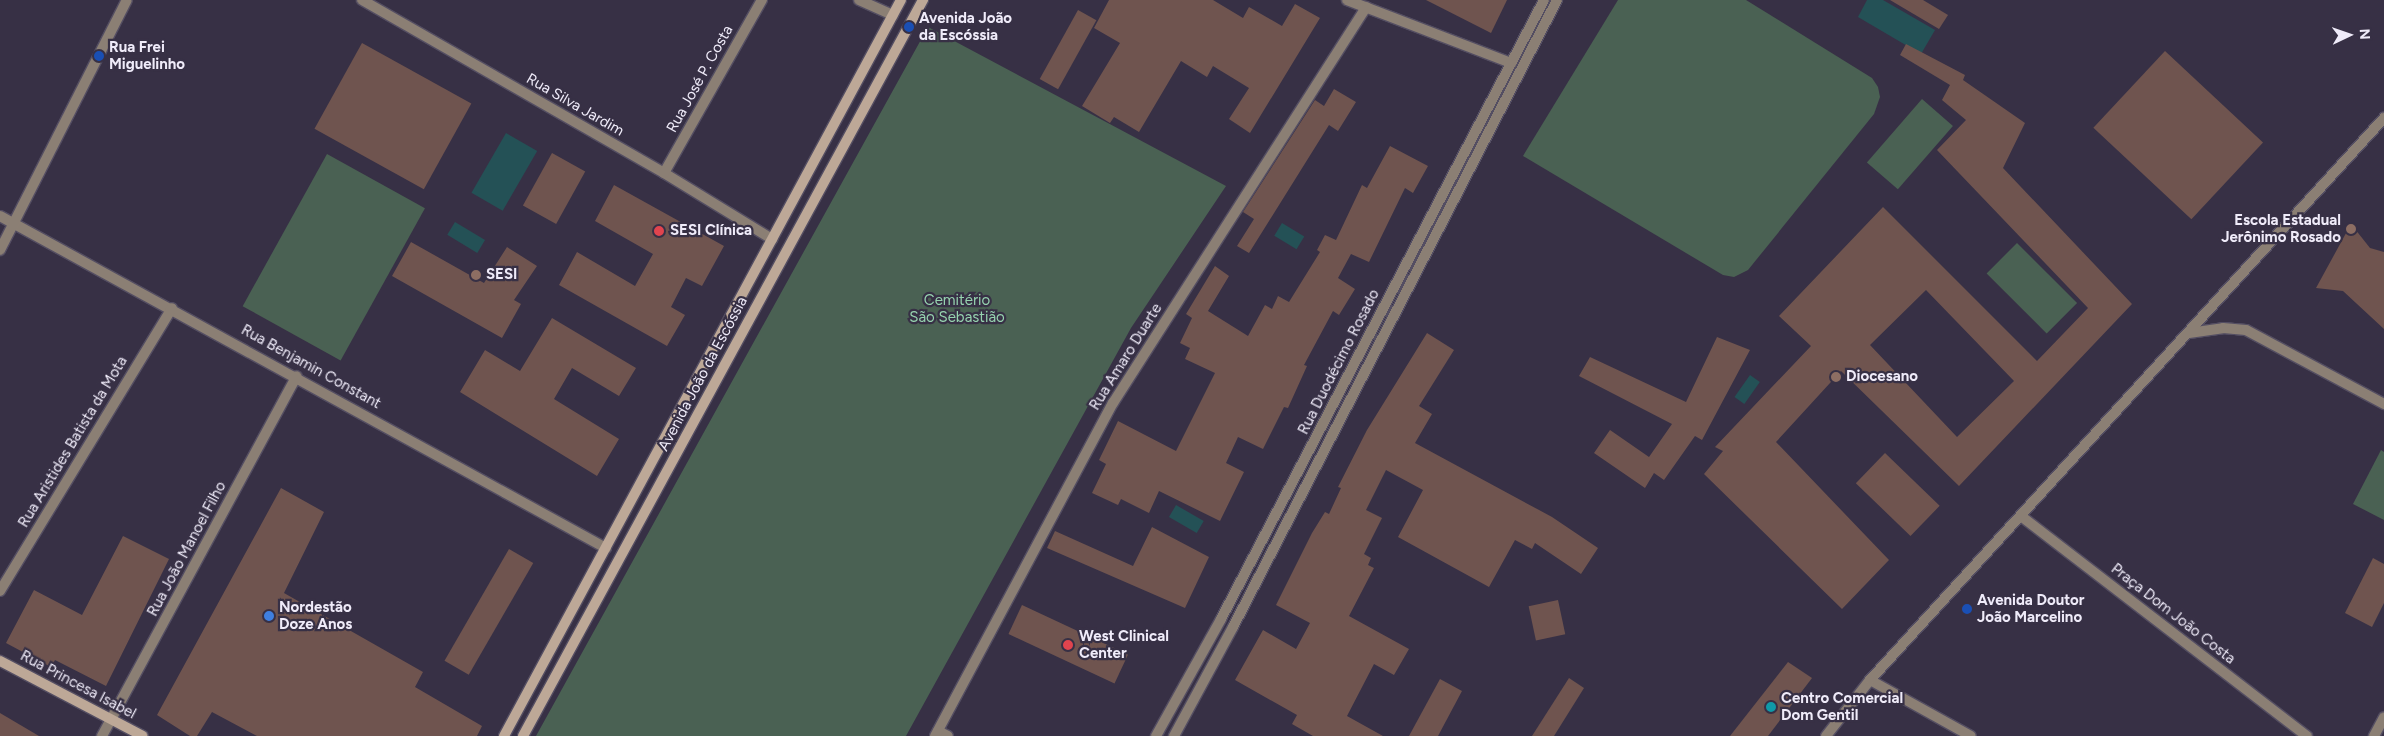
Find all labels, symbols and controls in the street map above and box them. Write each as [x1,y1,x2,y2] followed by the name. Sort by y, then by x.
[919,9,1012,44] place label: Avenida João da Escóssia
[2324,10,2374,60] north arrow
[903,21,915,33] marker: Avenida João da Escóssia
[663,22,737,136] street label: Rua José P. Costa
[2356,28,2373,40] text: N
[109,38,185,73] place label: Rua Frei Miguelinho
[93,50,105,62] marker: Rua Frei Miguelinho
[523,70,627,140] street label: Rua Silva Jardim
[2221,211,2341,246] place label: Escola Estadual Jerônimo Rosado
[670,222,752,240] place label: SESI Clínica
[2345,223,2357,235] marker: Escola Estadual Jerônimo Rosado
[652,224,666,238] marker: SESI Clínica
[486,266,517,284] place label: SESI
[470,269,482,281] marker: SESI
[1295,286,1383,438] street label: Rua Duodécimo Rosado
[909,291,1005,326] park label: Cemitério São Sebastião
[655,294,751,454] street label: Avenida João da Escóssia
[1086,300,1166,414] street label: Rua Amaro Duarte
[238,321,384,413] street label: Rua Benjamin Constant
[15,353,131,531] street label: Rua Aristides Batista da Mota
[1846,368,1918,386] place label: Diocesano
[1830,371,1842,383] marker: Diocesano
[144,478,230,620] street label: Rua João Manoel Filho
[2107,560,2239,668] street label: Praça Dom João Costa
[1977,591,2084,626] place label: Avenida Doutor João Marcelino
[279,598,352,633] place label: Nordestão Doze Anos
[1961,603,1973,615] marker: Avenida Doutor João Marcelino
[263,610,275,622] marker: Nordestão Doze Anos
[1079,627,1169,662] place label: West Clinical Center
[1061,638,1075,652] marker: West Clinical Center
[17,647,139,723] street label: Rua Princesa Isabel
[1781,689,1903,724] place label: Centro Comercial Dom Gentil
[1765,701,1777,713] marker: Centro Comercial Dom Gentil

